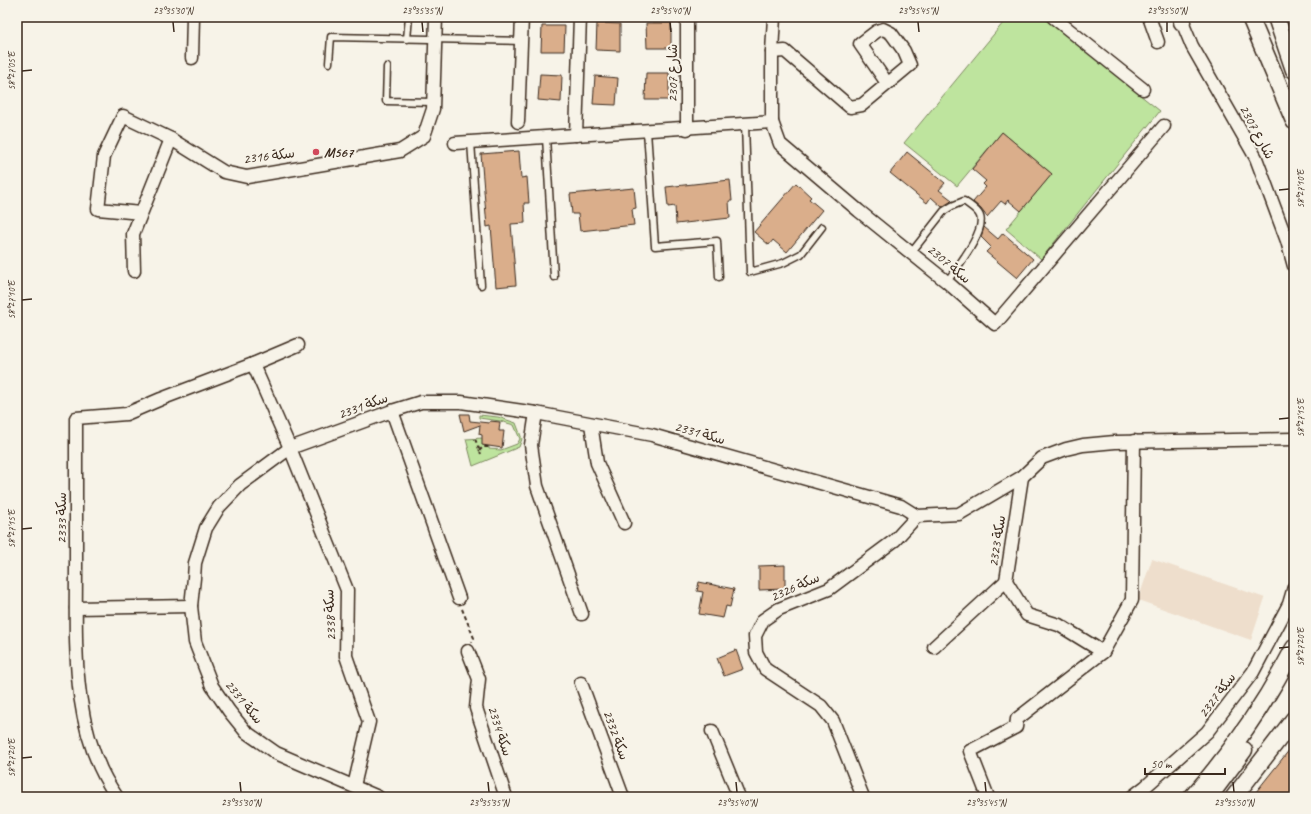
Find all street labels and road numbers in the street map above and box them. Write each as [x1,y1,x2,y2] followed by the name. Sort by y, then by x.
[664,44,682,102] street label: 2307 شارع
[1235,102,1278,162] street label: 2307 شارع
[242,144,296,168] street label: 2316 سكة
[924,241,974,287] street label: سكة 2307
[336,389,390,423] street label: سكة 2331
[673,418,727,448] street label: سكة 2331
[53,492,70,544] street label: سكة 2333
[985,514,1009,568] street label: سكة 2323
[768,569,822,605] street label: سكة 2326
[320,589,340,641] street label: سكة 2338
[1195,669,1239,721] street label: سكة 2327
[221,676,267,728] street label: سكة 2331
[484,704,516,758] street label: سكة 2334
[599,708,633,762] street label: سكة 2332

